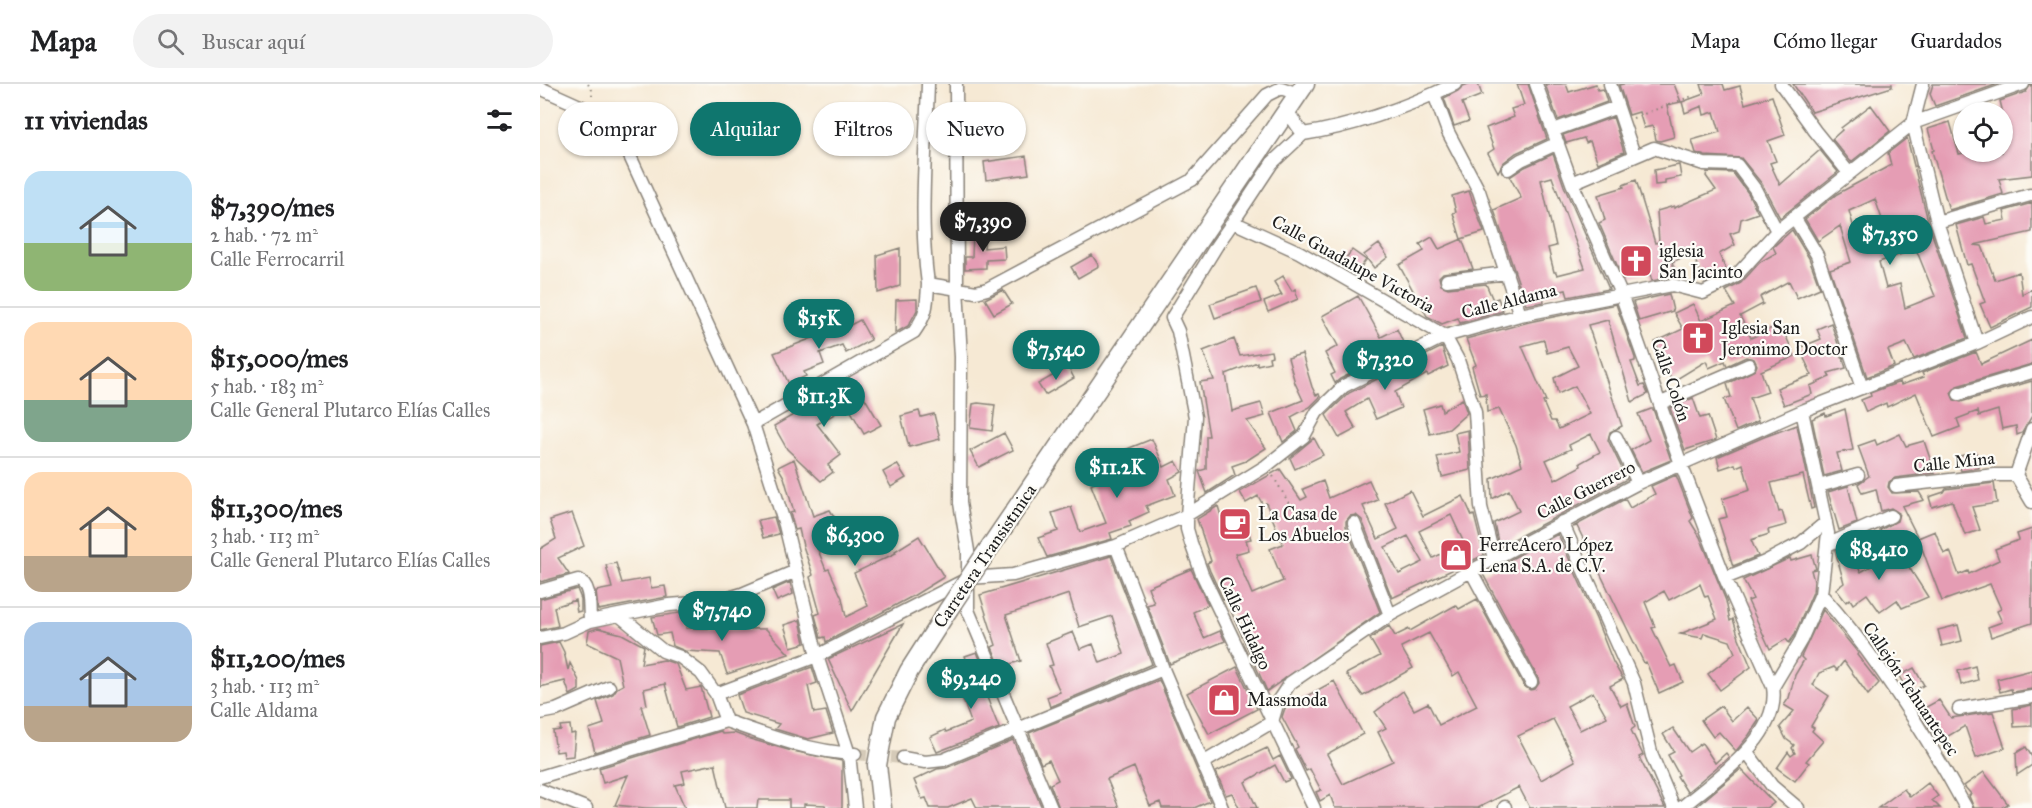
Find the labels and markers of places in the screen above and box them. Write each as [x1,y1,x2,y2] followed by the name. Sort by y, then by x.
[934,202,1032,253] pin: $7,390
[1841,215,1939,266] pin: $7,350
[1659,240,1743,284] place label: iglesia San Jacinto
[1618,243,1654,279] church icon: iglesia San Jacinto
[783,299,855,350] pin: $15K
[1719,317,1848,361] place label: Iglesia San Jeronimo Doctor
[1680,320,1716,356] church icon: Iglesia San Jeronimo Doctor
[1007,330,1105,381] pin: $7,540
[1336,340,1434,391] pin: $7,320
[775,377,873,428] pin: $11.3K
[1068,448,1166,499] pin: $11.2K
[1258,503,1349,546] place label: La Casa de Los Abuelos
[1217,506,1253,542] cafe icon: La Casa de Los Abuelos
[806,516,904,567] pin: $6,300
[1830,530,1928,581] pin: $8,410
[1479,534,1613,577] place label: FerreAcero López Lena S.A. de C.V.
[1438,537,1474,573] shop icon: FerreAcero López Lena S.A. de C.V.
[673,591,771,642] pin: $7,740
[922,659,1020,710] pin: $9,240
[1206,682,1242,718] shop icon: Massmoda
[1247,689,1328,711] place label: Massmoda

